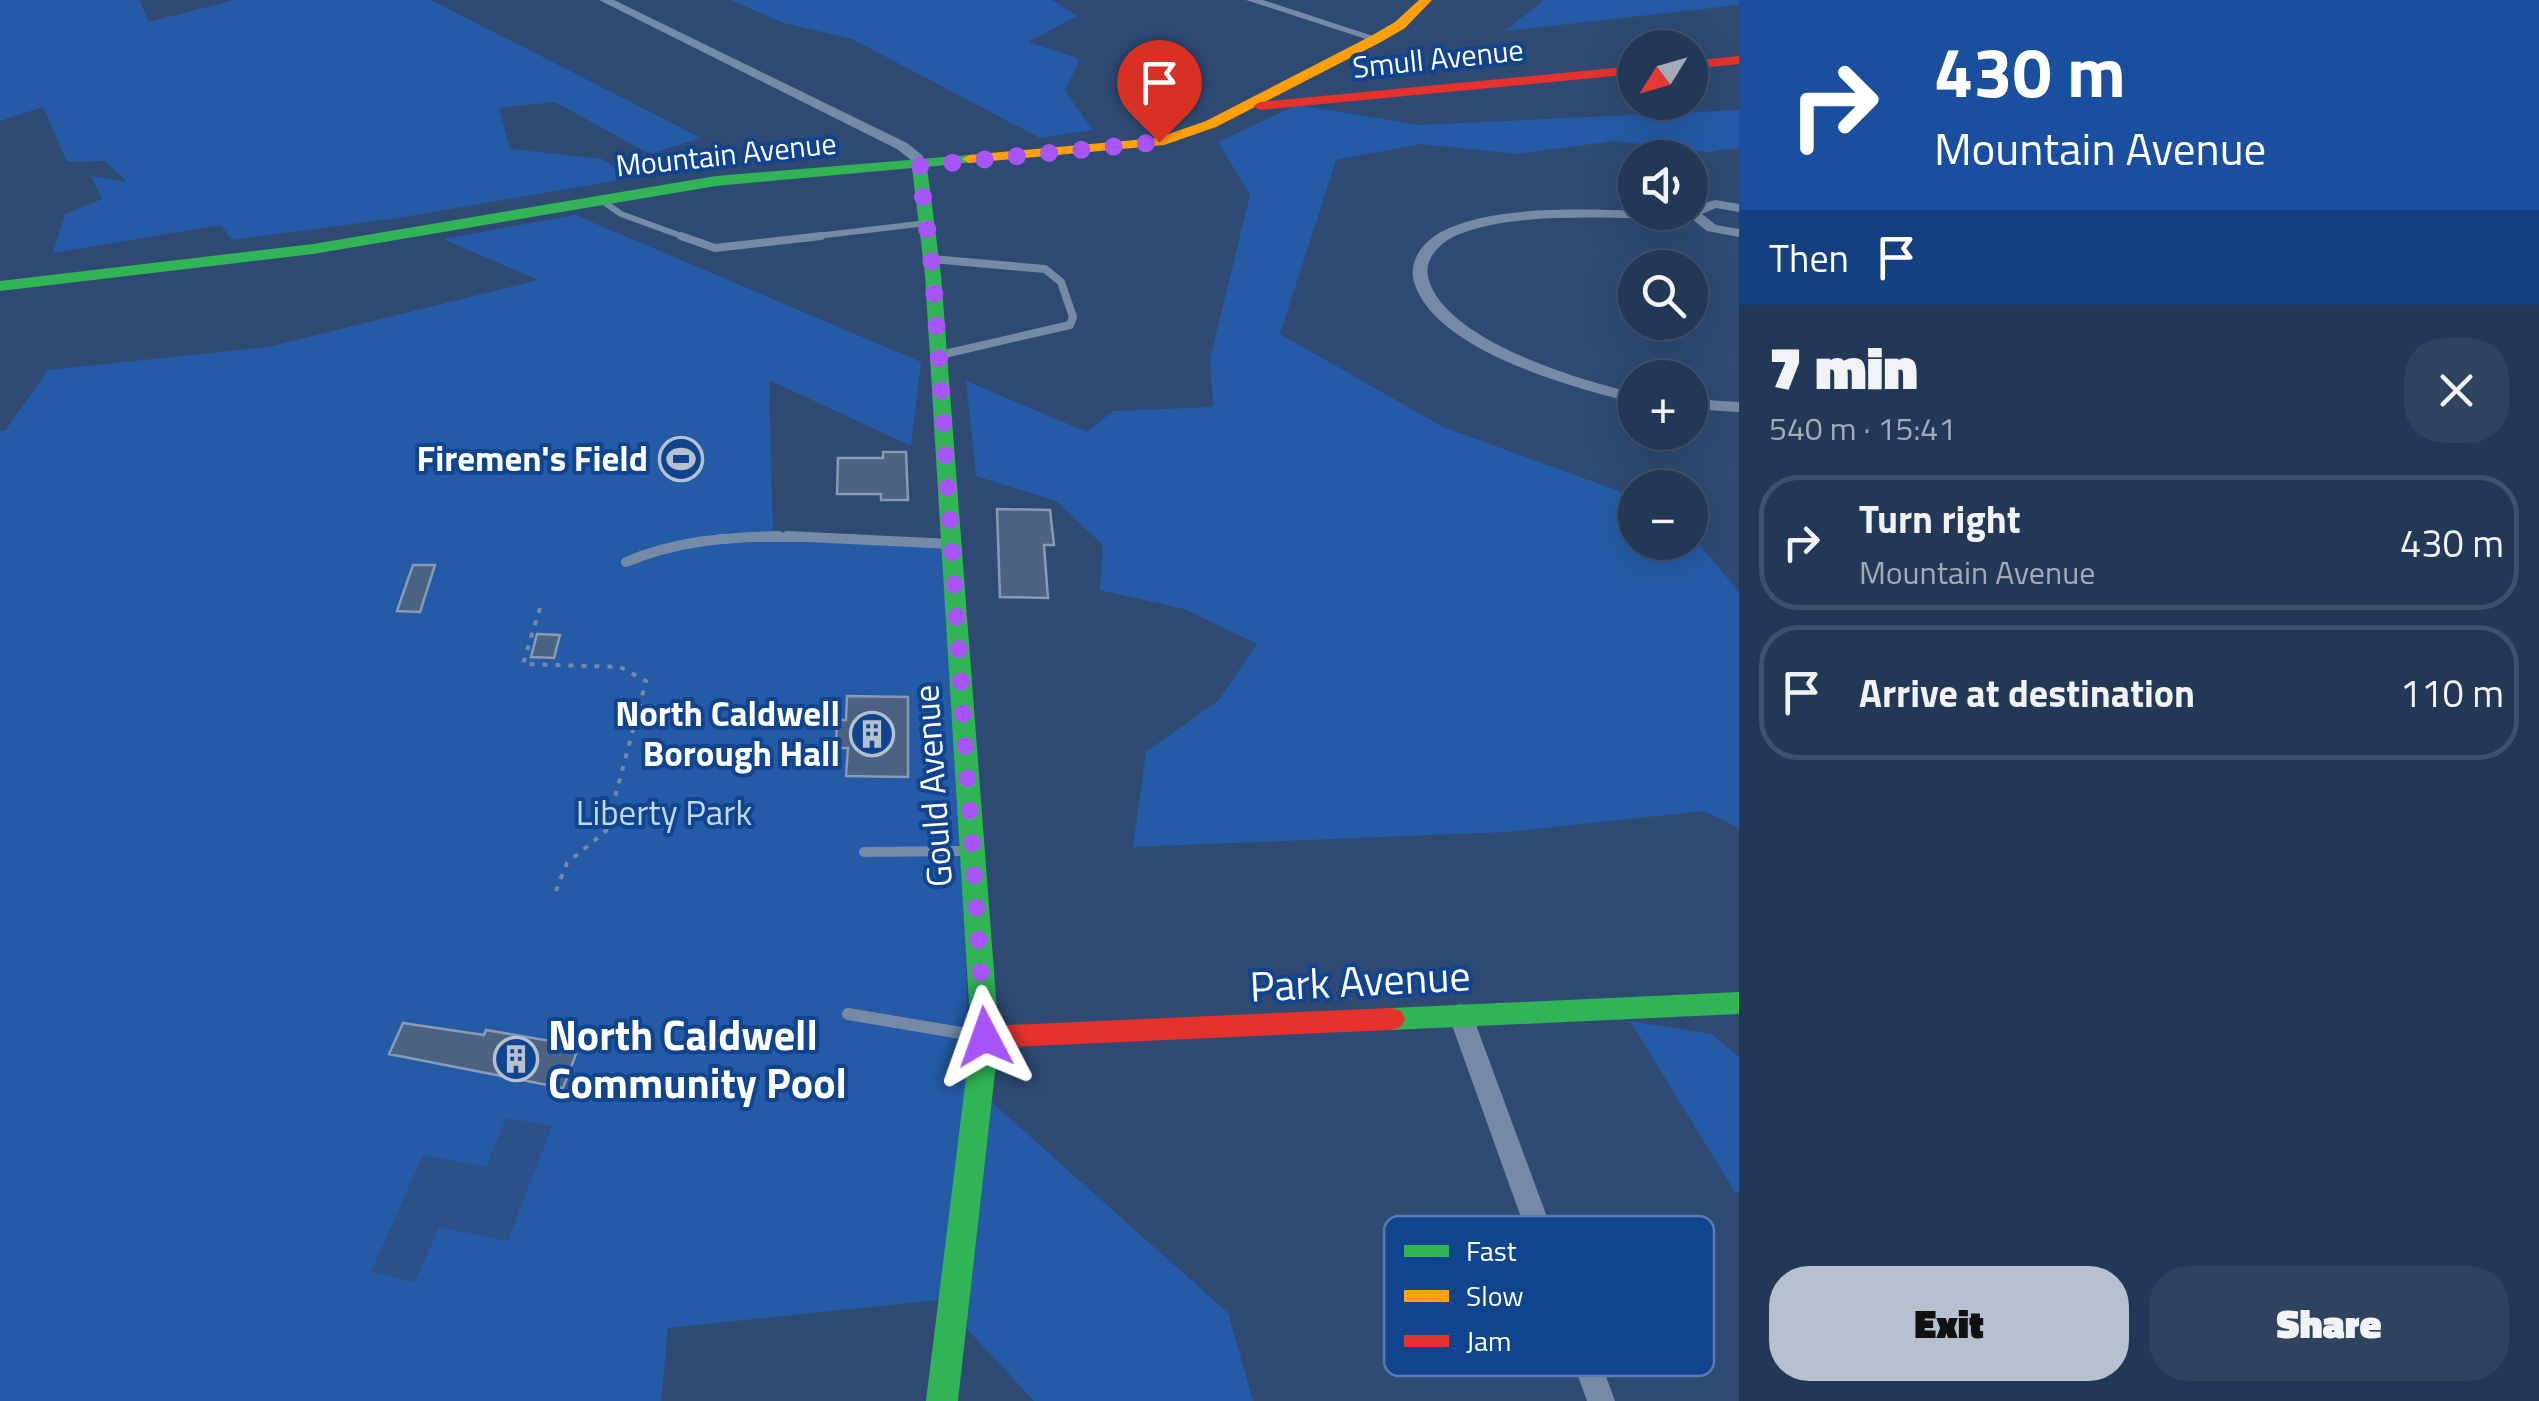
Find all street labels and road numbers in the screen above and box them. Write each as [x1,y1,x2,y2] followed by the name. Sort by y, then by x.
[1350,26,1526,90] street label: Smull Avenue
[613,120,838,188] street label: Mountain Avenue
[898,683,966,889] street label: Gould Avenue
[1248,942,1472,1018] street label: Park Avenue

